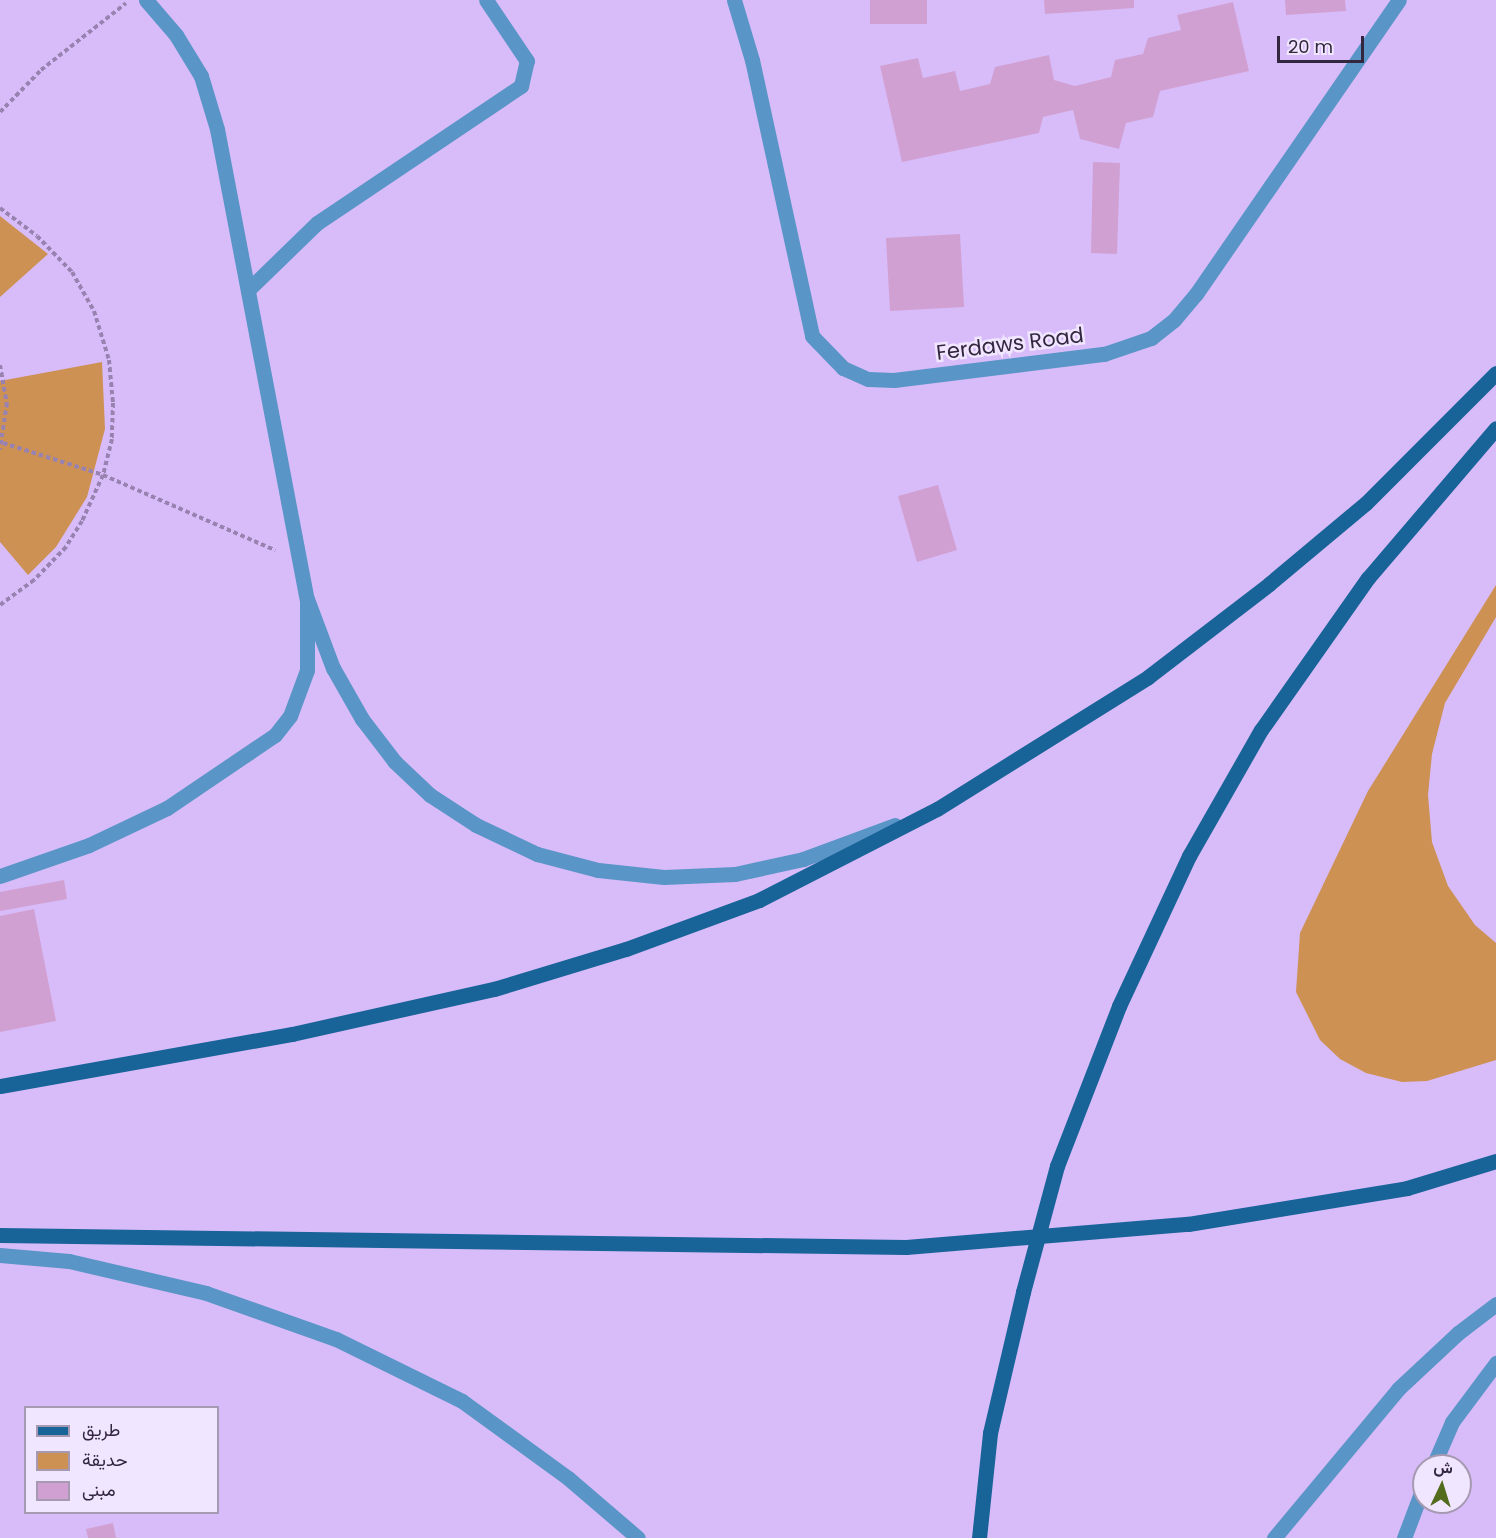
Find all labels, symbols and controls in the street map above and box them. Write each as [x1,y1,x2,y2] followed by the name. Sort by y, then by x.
[1280,24,1367,62] scale bar
[1288,34,1333,59] text: 20 m
[935,322,1085,366] street label: Ferdaws Road
[24,1406,219,1514] legend
[82,1417,120,1442] text: طريق
[82,1447,128,1472] text: حديقة
[1412,1454,1472,1514] north arrow
[1433,1455,1454,1480] text: ش
[82,1477,116,1502] text: مبنى

